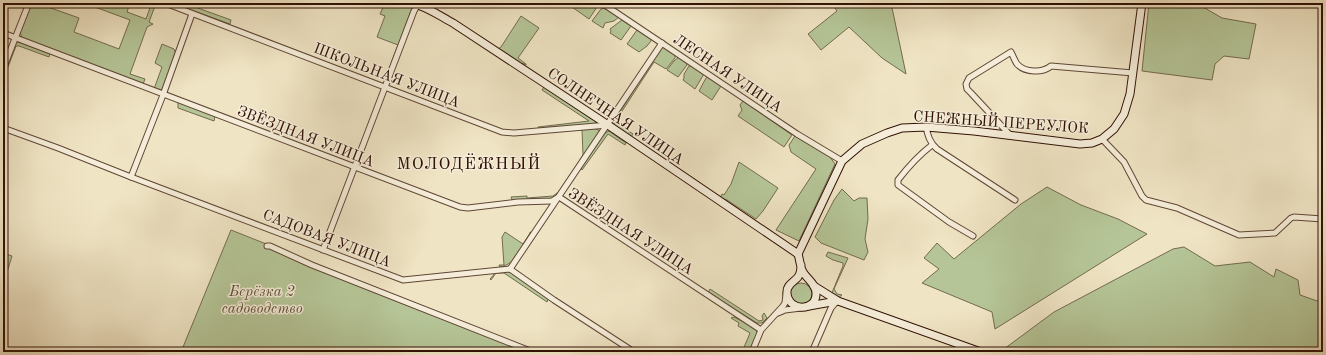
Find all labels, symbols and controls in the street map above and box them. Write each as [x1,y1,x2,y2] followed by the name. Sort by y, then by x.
[670,32,785,116] street label: ЛЕСНАЯ УЛИЦА
[311,42,462,111] street label: ШКОЛЬНАЯ УЛИЦА
[544,66,686,169] street label: СОЛНЕЧНАЯ УЛИЦА
[235,101,378,171] street label: ЗВЁЗДНАЯ УЛИЦА
[913,106,1090,137] street label: СНЕЖНЫЙ ПЕРЕУЛОК
[397,153,541,173] district label: МОЛОДЁЖНЫЙ
[565,184,698,279] street label: ЗВЁЗДНАЯ УЛИЦА
[260,208,393,271] street label: САДОВАЯ УЛИЦА
[221,285,303,317] park label: Берёзка 2 садоводство

